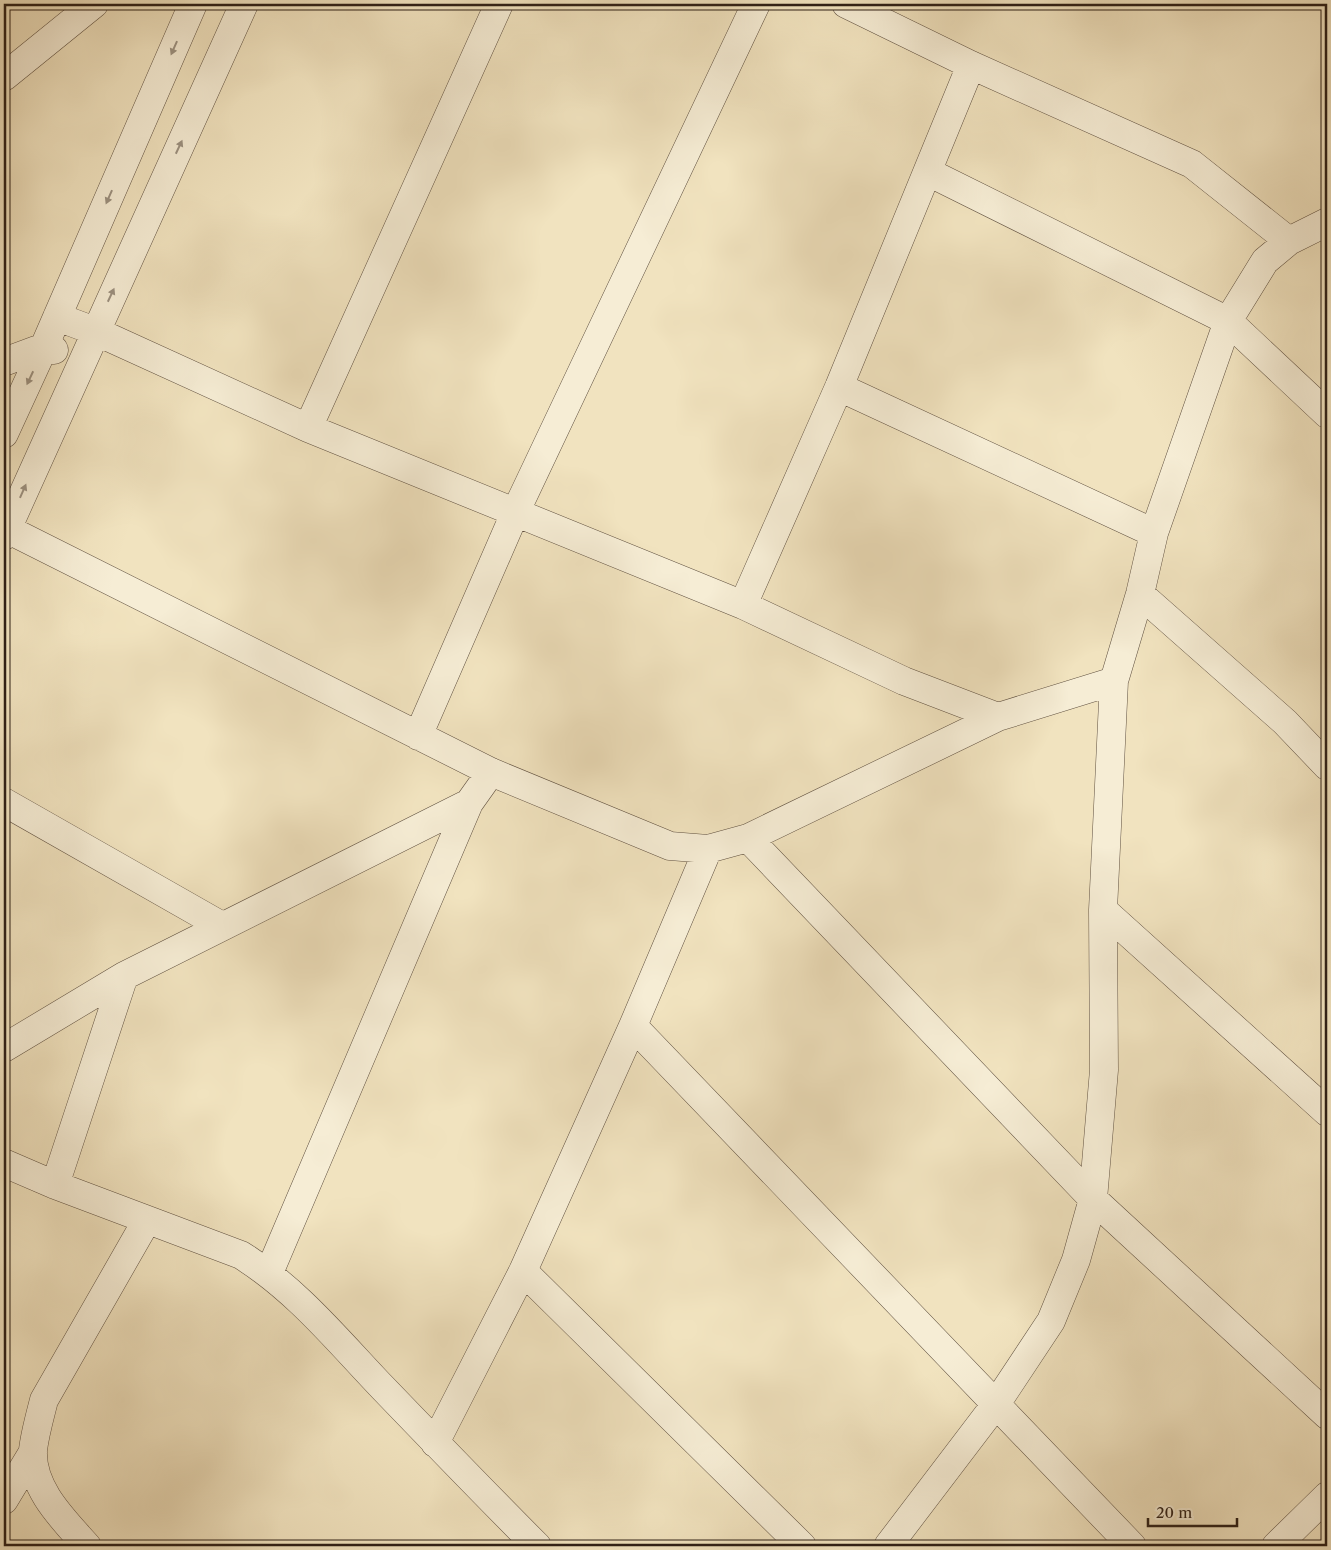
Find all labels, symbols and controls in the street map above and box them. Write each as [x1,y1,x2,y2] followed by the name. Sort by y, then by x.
[169,41,177,55] one-way arrow
[175,140,183,154] one-way arrow
[104,190,112,204] one-way arrow
[107,288,115,302] one-way arrow
[25,371,33,385] one-way arrow
[20,484,28,498] one-way arrow
[1148,1495,1237,1527] scale bar
[1156,1503,1192,1522] text: 20 m

